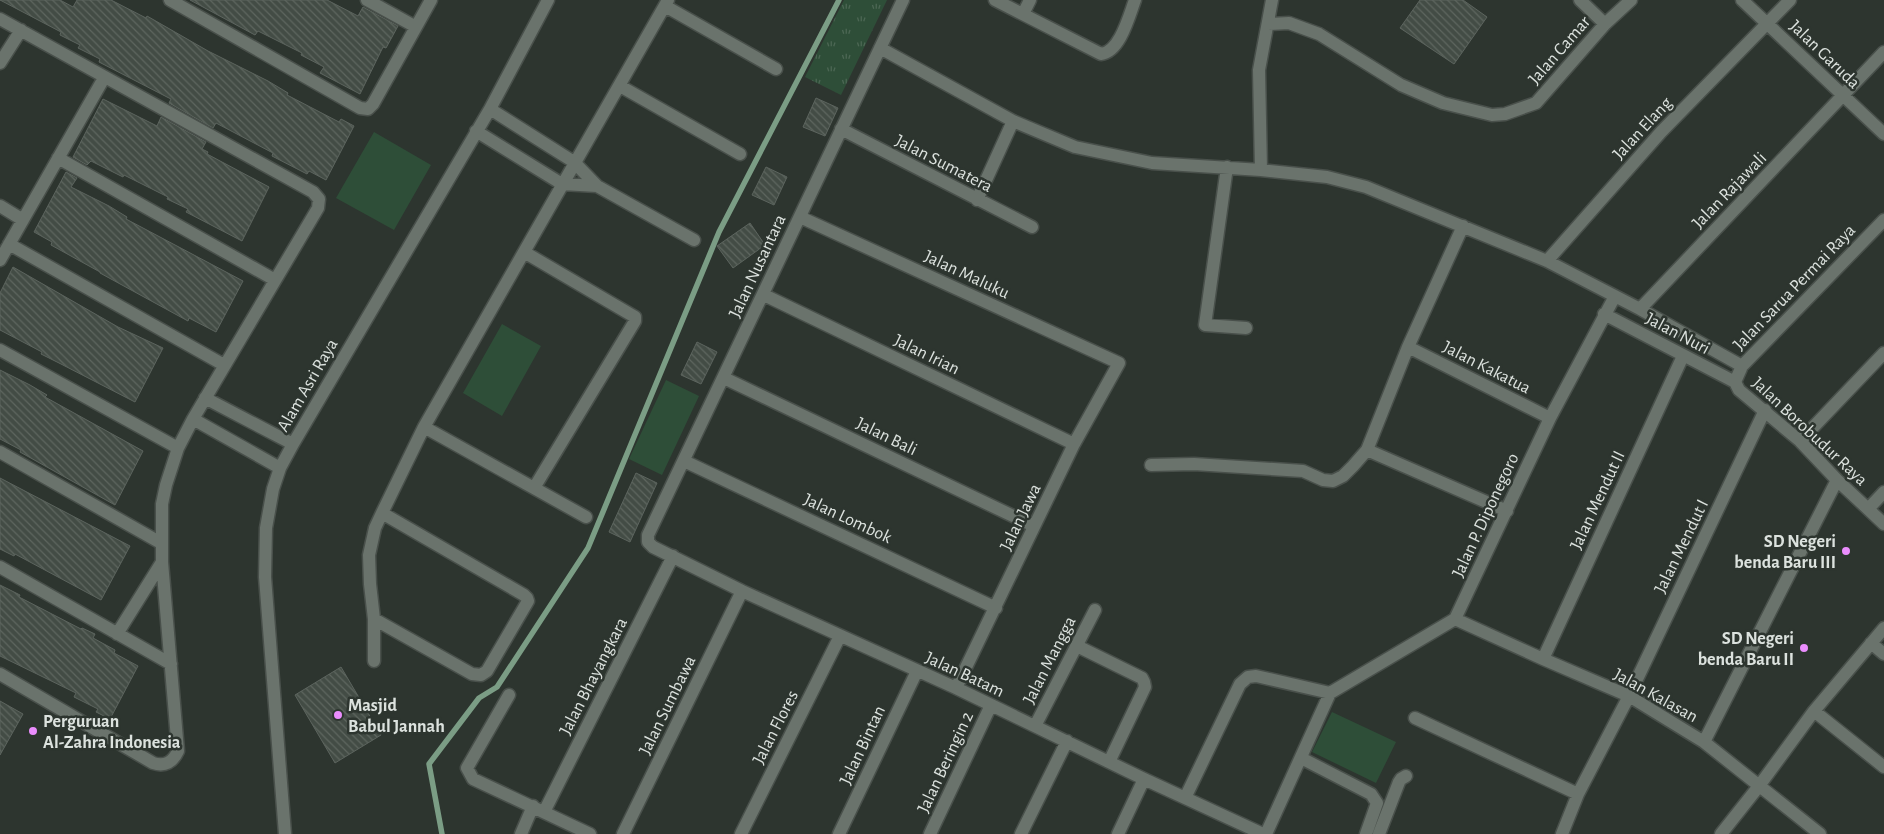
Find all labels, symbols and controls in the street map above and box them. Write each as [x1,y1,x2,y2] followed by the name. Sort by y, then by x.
[1525,13,1594,88] street label: Jalan Camar
[1786,17,1863,92] street label: Jalan Garuda
[1610,94,1676,163] street label: Jalan Elang
[892,132,995,196] street label: Jalan Sumatera
[1689,149,1770,232] street label: Jalan Rajawali
[726,212,790,321] street label: Jalan Nusantara
[1730,221,1859,354] street label: Jalan Sarua Permai Raya
[921,247,1012,302] street label: Jalan Maluku
[1643,310,1713,358] street label: Jalan Nuri
[891,331,962,378] street label: Jalan Irian
[274,336,342,435] street label: Alam Asri Raya
[1440,338,1533,398] street label: Jalan Kakatua
[1748,374,1870,490] street label: Jalan Borobudur Raya
[853,415,920,459] street label: Jalan Bali
[1567,448,1629,553] street label: Jalan Mendut II
[1449,450,1523,580] street label: Jalan P. Diponegoro
[997,481,1045,554] street label: Jalan Jawa
[801,491,895,547] street label: Jalan Lombok
[1651,497,1712,596] street label: Jalan Mendut I
[1734,533,1836,572] place label: SD Negeri benda Baru III
[1840,545,1852,557] marker: SD Negeri benda Baru III
[1020,614,1080,707] street label: Jalan Mangga
[557,615,631,738] street label: Jalan Bhayangkara
[1698,630,1794,669] place label: SD Negeri benda Baru II
[1798,642,1810,654] marker: SD Negeri benda Baru II
[922,649,1007,701] street label: Jalan Batam
[636,653,700,758] street label: Jalan Sumbawa
[1610,665,1701,726] street label: Jalan Kalasan
[750,688,802,767] street label: Jalan Flores
[348,697,445,736] place label: Masjid Babul Jannah
[837,703,889,788] street label: Jalan Bintan
[332,709,344,721] marker: Masjid Babul Jannah
[915,709,977,816] street label: Jalan Beringin 2
[43,713,181,752] place label: Perguruan Al-Zahra Indonesia
[27,725,39,737] marker: Perguruan Al-Zahra Indonesia

